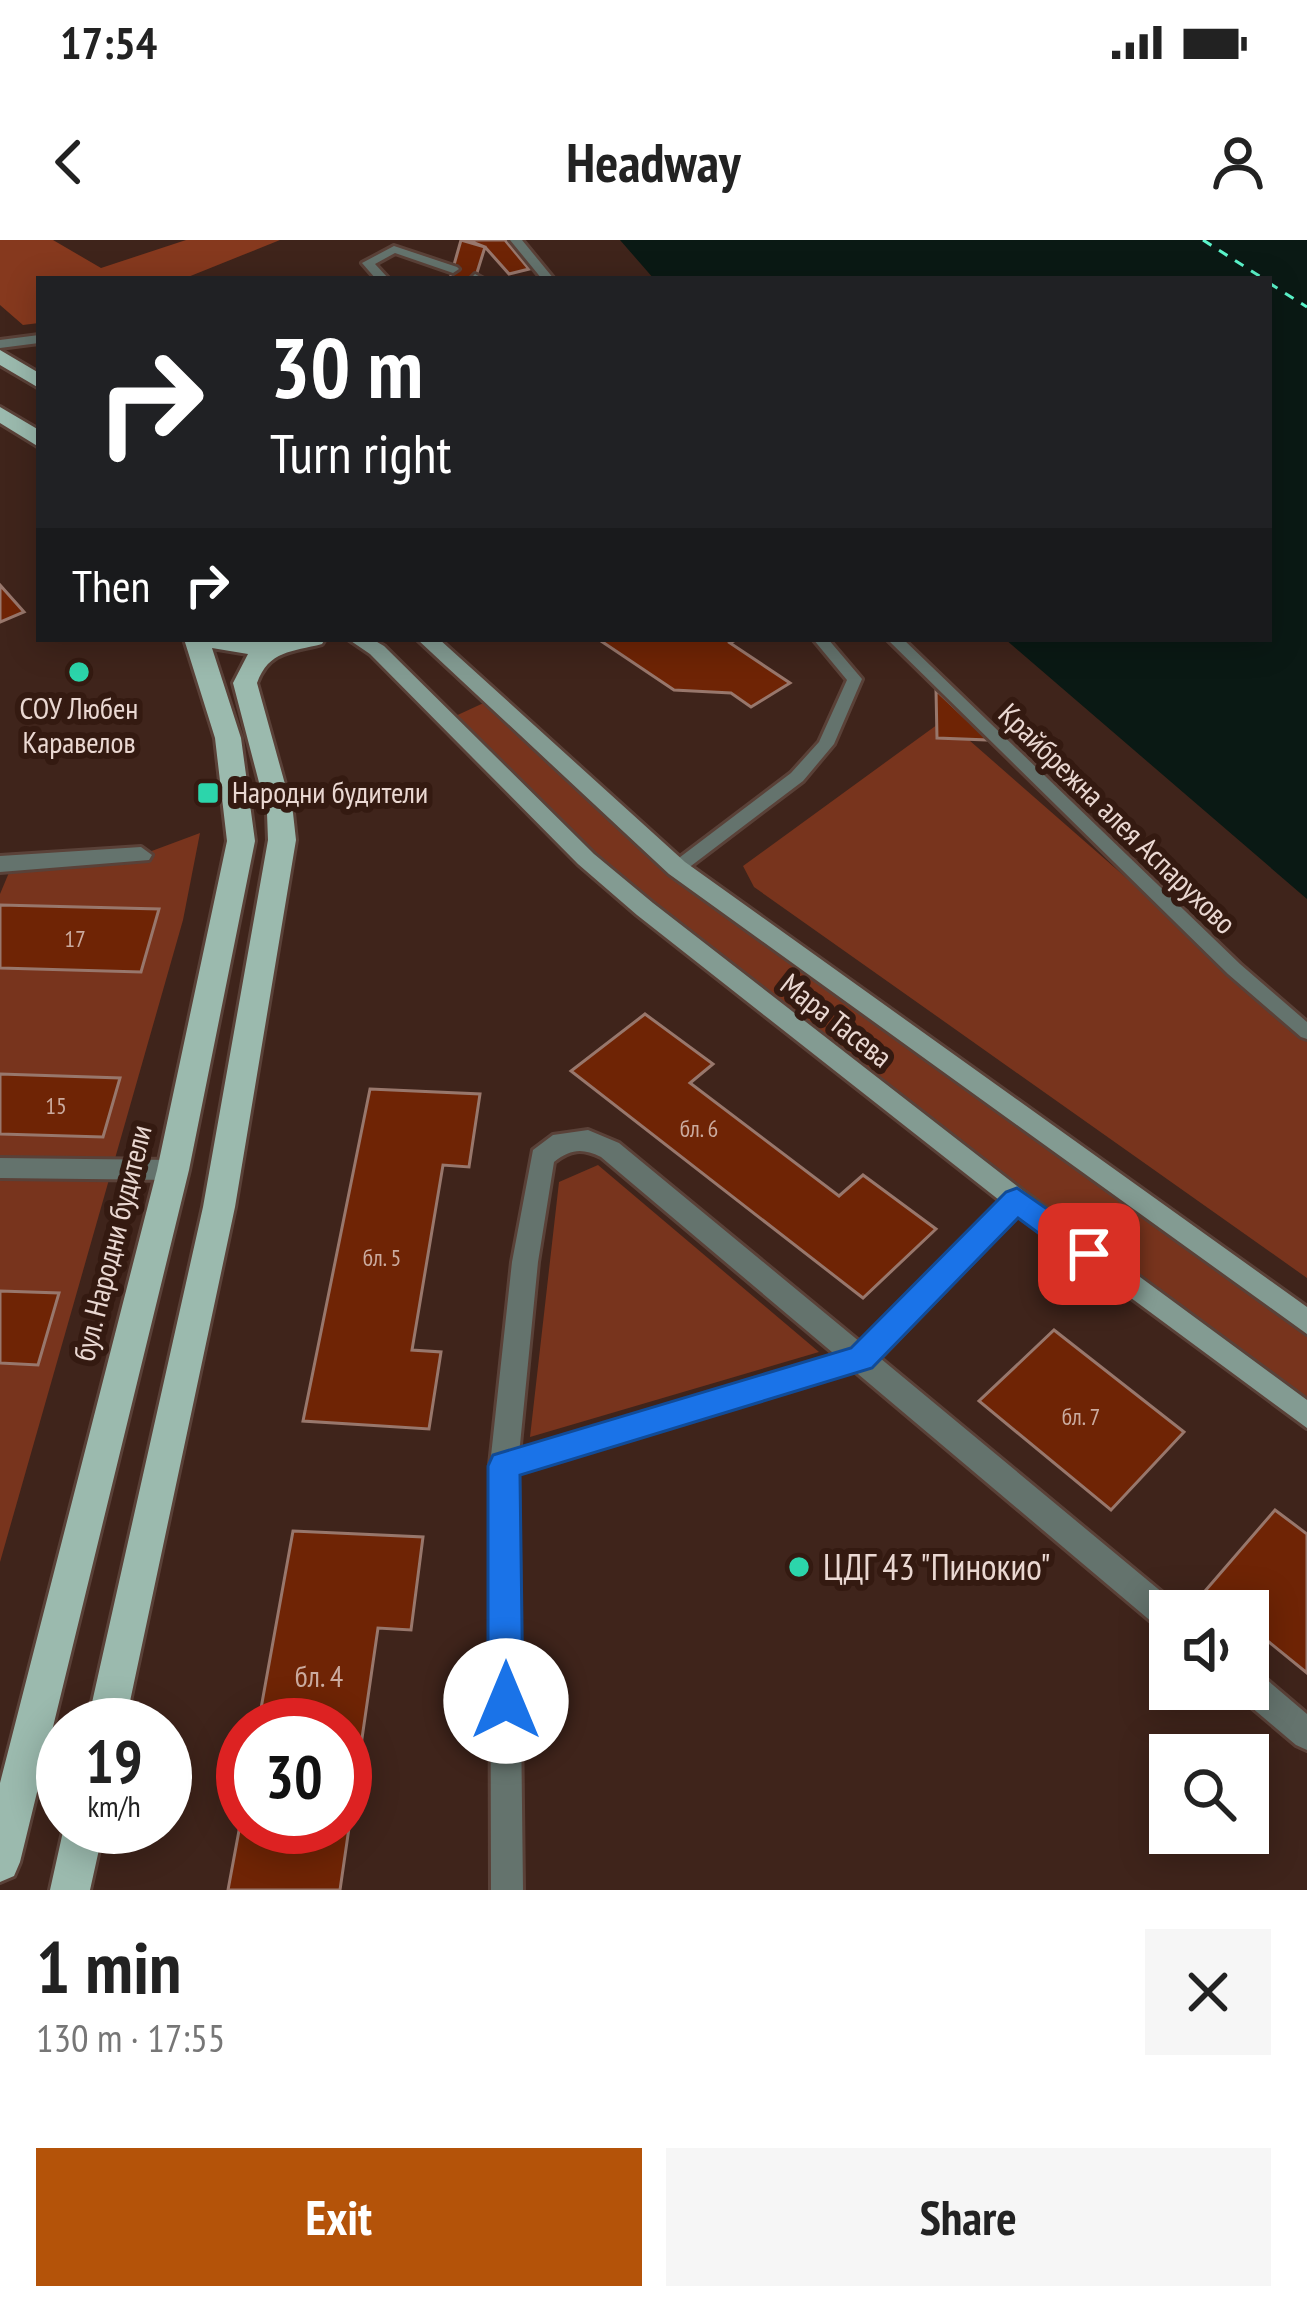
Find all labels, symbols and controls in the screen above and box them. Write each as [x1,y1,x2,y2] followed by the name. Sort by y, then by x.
[60,13,157,71] text: 17:54
[566,127,741,197] text: Headway
[36,129,102,195] icon: back
[1205,129,1271,195] icon: person
[270,312,423,421] text: 30 m
[72,324,228,480] icon: right
[270,418,451,488] text: Turn right
[174,552,240,618] icon: right
[72,556,150,614] text: Then
[66,659,92,685] marker: СОУ Любен Каравелов
[20,688,138,761] place label: СОУ Любен Каравелов
[991,694,1245,942] street label: Крайбрежна алея Аспарухово
[232,772,428,811] place label: Народни будители
[195,780,221,806] marker: Народни будители
[64,923,86,954] house number: 17
[773,964,901,1076] street label: Мара Тасева
[45,1090,67,1121] house number: 15
[680,1113,718,1144] house number: бл. 6
[63,1121,160,1365] street label: бул. Народни будители
[1038,1203,1140,1305] pin
[1056,1221,1122,1287] icon: arrive
[363,1242,401,1273] house number: бл. 5
[1062,1401,1100,1432] house number: бл. 7
[823,1543,1050,1590] place label: ЦДГ 43 "Пинокио"
[786,1554,812,1580] marker: ЦДГ 43 "Пинокио"
[1149,1590,1269,1854] map controls
[1149,1590,1269,1710] button: sound
[443,1638,569,1764] position arrow
[295,1656,343,1695] house number: бл. 4
[216,1698,372,1854] speed limit sign: 30
[85,1722,143,1800] text: 19
[1149,1734,1269,1854] button: search
[87,1786,141,1825] text: km/h
[36,1920,181,2013] text: 1 min
[1145,1929,1271,2055] button: close
[36,2012,225,2063] text: 130 m · 17:55
[36,2148,642,2286] button: Exit
[666,2148,1271,2286] button: Share

